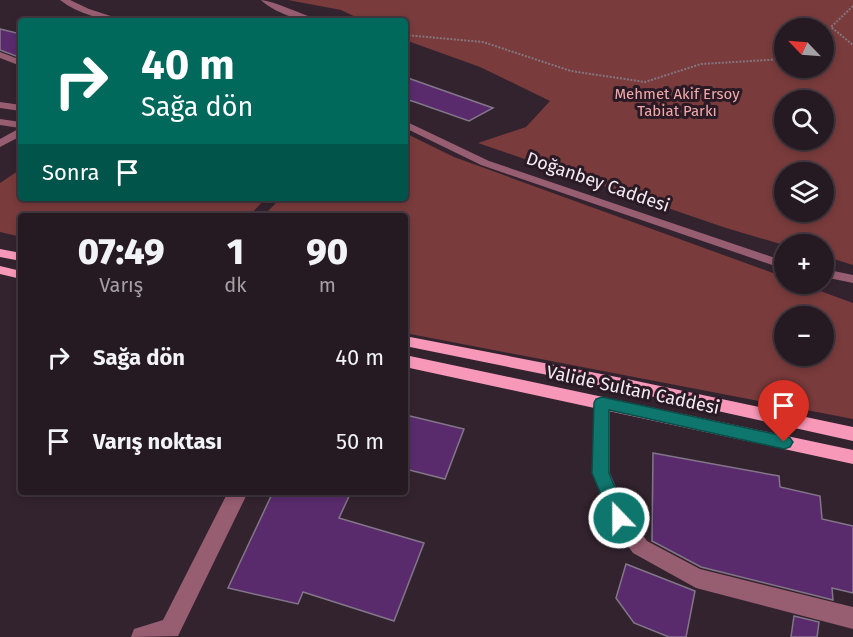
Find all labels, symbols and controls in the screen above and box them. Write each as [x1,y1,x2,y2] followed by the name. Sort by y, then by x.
[774,18,834,78] north arrow
[774,18,834,366] map controls
[141,40,235,90] text: 40 m
[42,42,120,120] icon: right
[614,85,740,120] park label: Mehmet Akif Ersoy Tabiat Parkı
[774,90,834,150] button: search
[141,91,253,123] text: Sağa dön
[523,147,673,217] street label: Doğanbey Caddesi
[111,156,144,189] icon: arrive
[42,159,99,186] text: Sonra
[774,162,834,222] button: layers
[78,230,165,274] text: 07:49
[227,230,244,274] text: 1
[306,230,348,274] text: 90
[774,234,834,294] button: +
[99,273,143,297] text: Varış
[224,273,247,297] text: dk
[319,273,336,297] text: m
[774,306,834,366] button: −
[42,341,75,374] icon: right
[93,344,185,371] text: Sağa dön
[335,344,384,371] text: 40 m
[545,361,721,419] street label: Valide Sultan Caddesi
[758,380,809,442] pin
[767,389,800,422] icon: arrive
[42,425,75,458] icon: arrive
[93,428,222,455] text: Varış noktası
[336,428,384,455] text: 50 m
[587,486,651,550] position arrow

